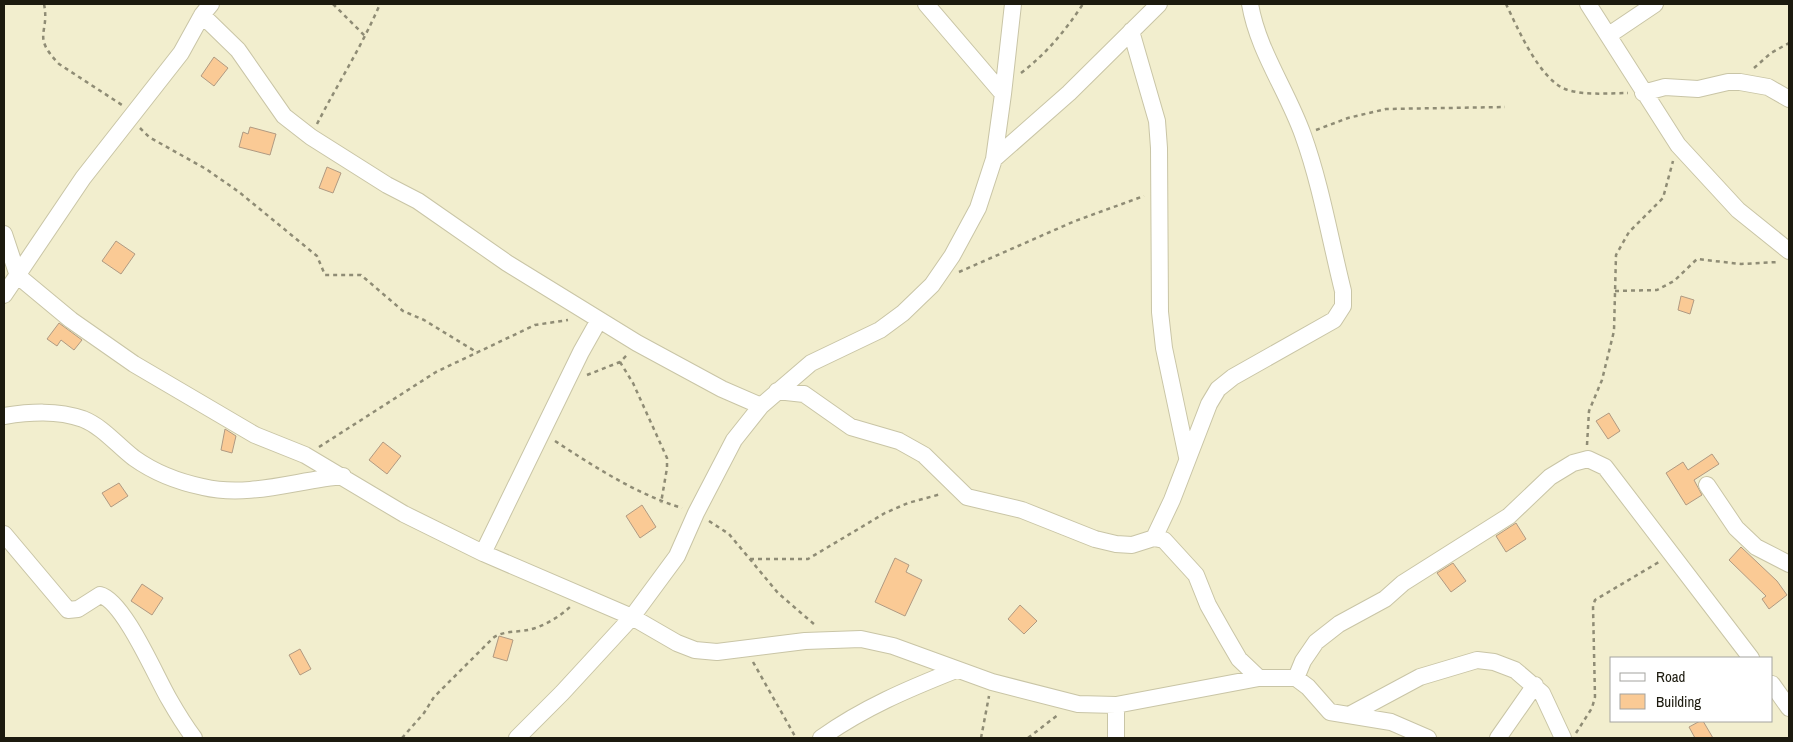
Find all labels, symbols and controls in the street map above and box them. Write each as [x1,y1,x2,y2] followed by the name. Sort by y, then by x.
[1610,657,1773,722] legend
[1656,666,1685,687] text: Road
[1656,691,1701,712] text: Building

